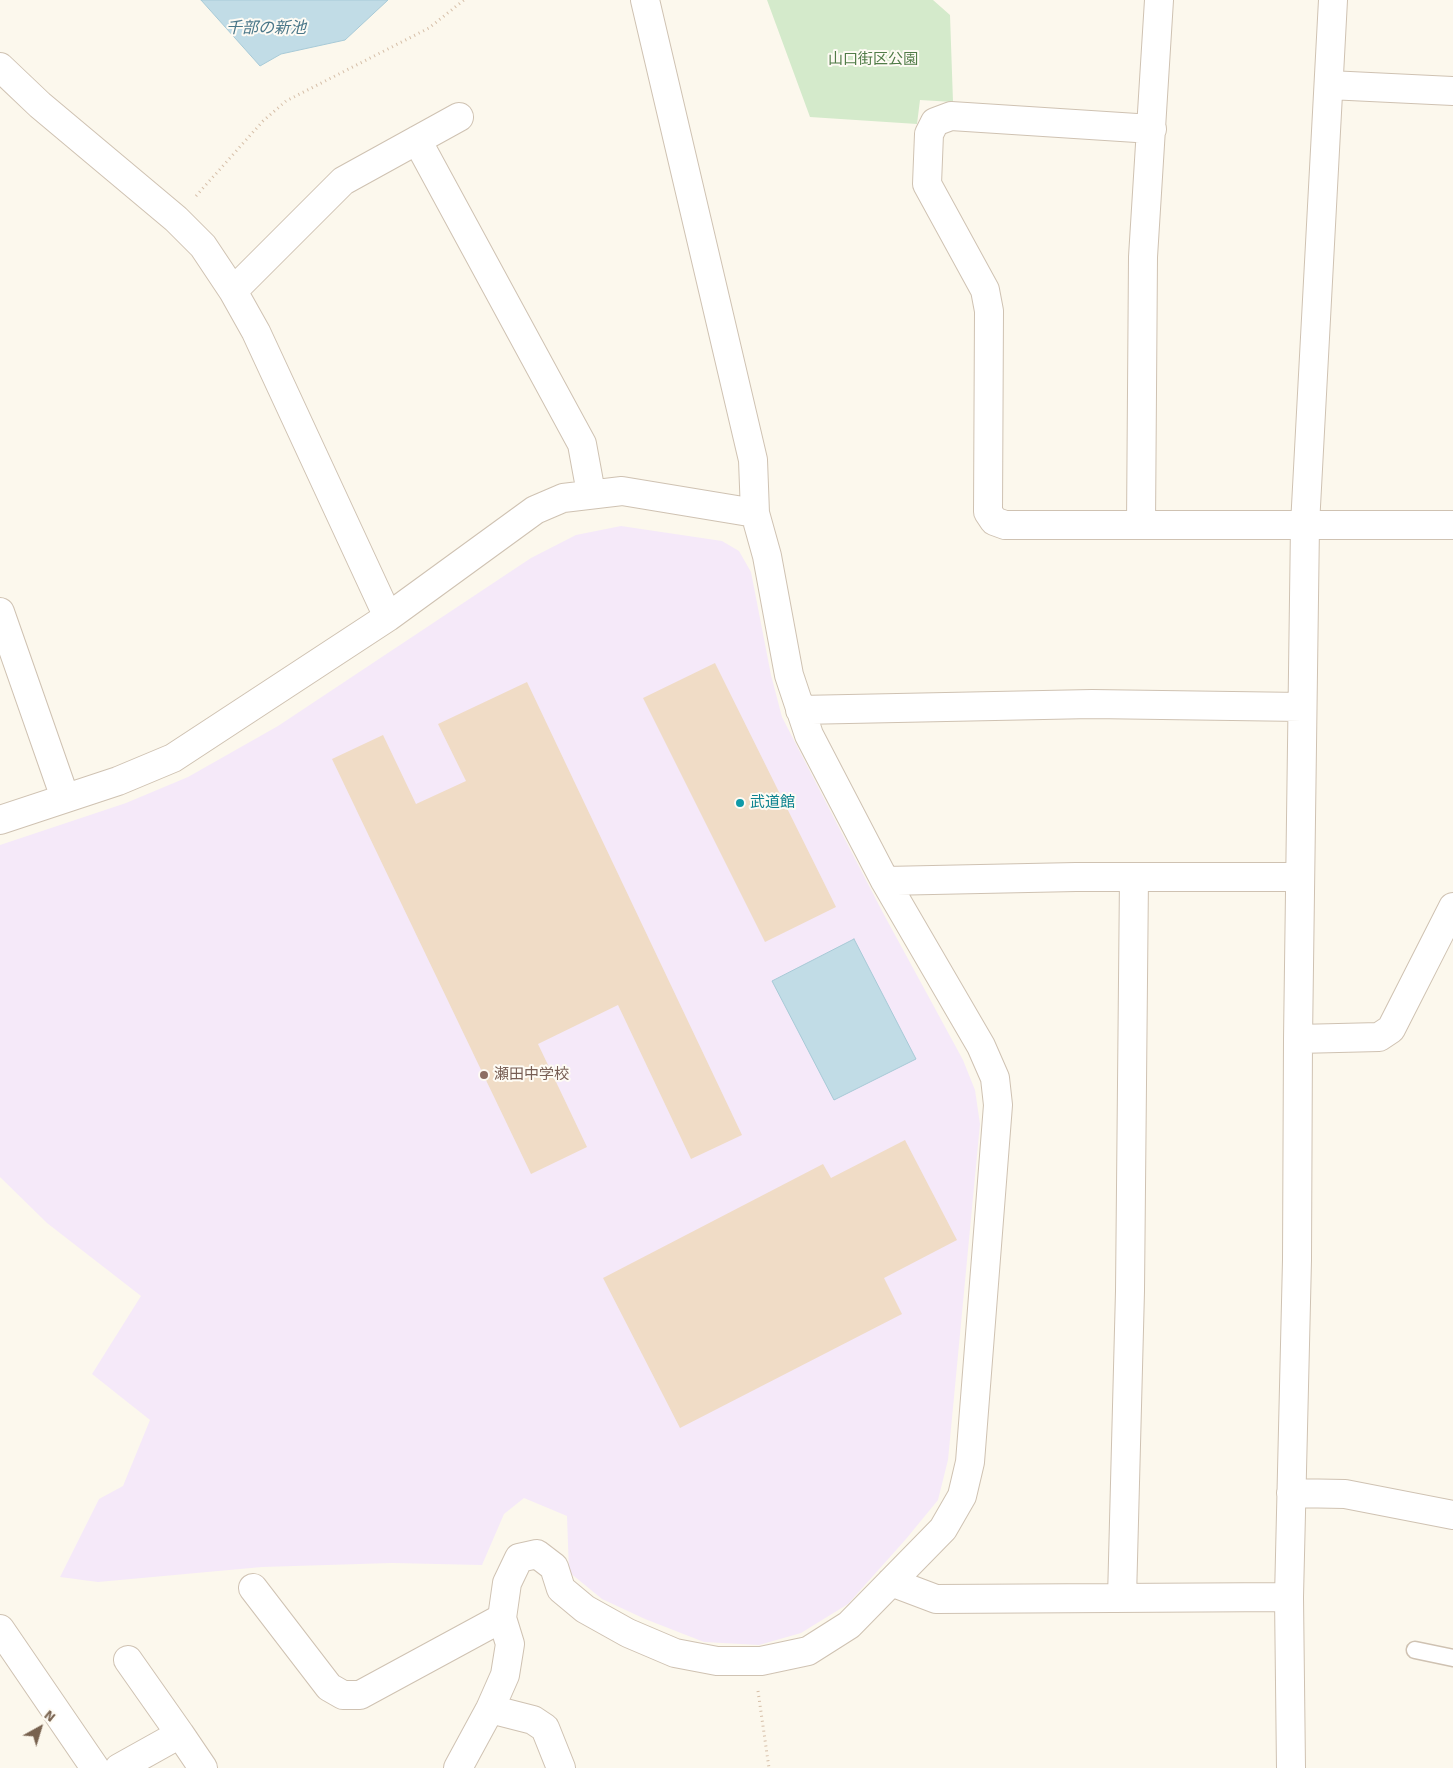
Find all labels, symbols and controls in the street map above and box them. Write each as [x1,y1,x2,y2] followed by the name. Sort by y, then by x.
[226,19,306,39] water label: 千部の新池
[828,51,918,69] park label: 山口街区公園
[750,794,795,812] place label: 武道館
[734,797,746,809] marker: 武道館
[494,1066,569,1084] place label: 瀬田中学校
[478,1069,490,1081] marker: 瀬田中学校
[15,1703,65,1753] north arrow
[41,1706,59,1726] text: N

